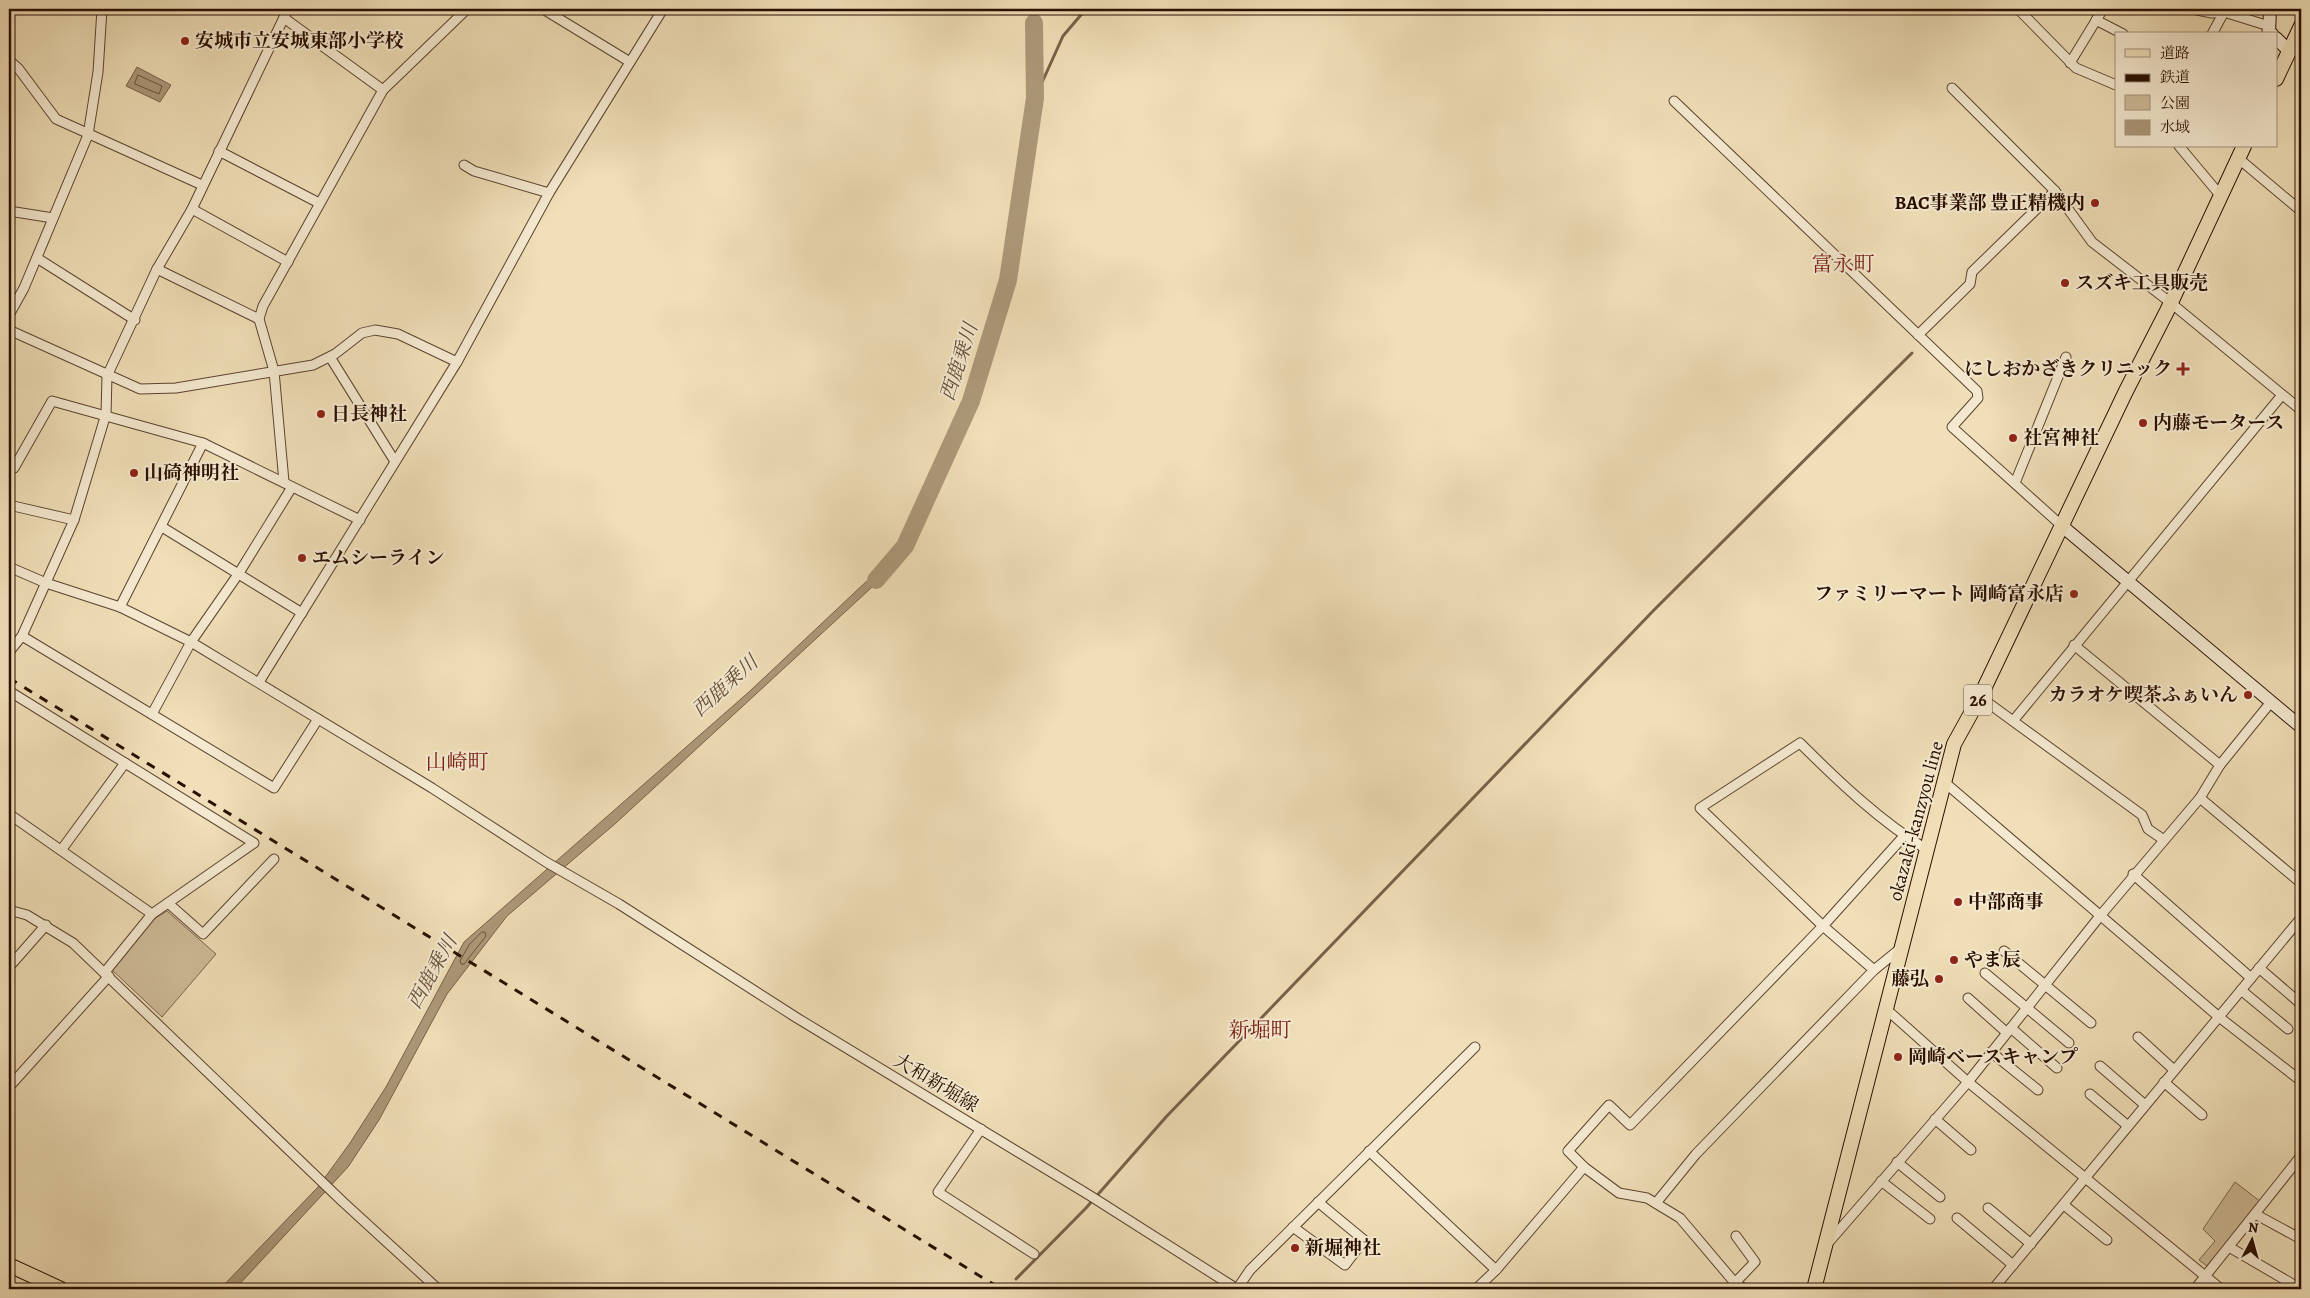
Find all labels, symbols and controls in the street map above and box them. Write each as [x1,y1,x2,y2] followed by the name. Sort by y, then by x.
[195,28,404,54] place label: 安城市立安城東部小学校
[2115,32,2278,148] legend
[179,35,191,47] marker: 安城市立安城東部小学校
[2160,43,2190,63] text: 道路
[2160,67,2190,87] text: 鉄道
[2160,93,2190,113] text: 公園
[2160,117,2190,137] text: 水域
[1894,190,2085,216] place label: BAC事業部 豊正精機内
[2089,197,2101,209] marker: BAC事業部 豊正精機内
[1812,250,1875,278] district label: 富永町
[2075,270,2208,296] place label: スズキ工具販売
[2059,277,2071,289] marker: スズキ工具販売
[934,318,985,404] water label: 西鹿乗川
[1964,356,2172,382] place label: にしおかざきクリニック
[2176,362,2190,376] marker: にしおかざきクリニック
[331,401,407,427] place label: 日長神社
[315,408,327,420] marker: 日長神社
[2153,410,2284,436] place label: 内藤モータース
[2137,417,2149,429] marker: 内藤モータース
[2023,425,2099,451] place label: 社宮神社
[2007,432,2019,444] marker: 社宮神社
[144,460,239,486] place label: 山碕神明社
[128,467,140,479] marker: 山碕神明社
[312,545,444,571] place label: エムシーライン
[296,552,308,564] marker: エムシーライン
[1814,581,2064,607] place label: ファミリーマート 岡崎富永店
[2068,588,2080,600] marker: ファミリーマート 岡崎富永店
[686,648,765,723] water label: 西鹿乗川
[2048,682,2238,708] place label: カラオケ喫茶ふぁいん
[1964,684,1992,716] road number: 26
[2242,689,2254,701] marker: カラオケ喫茶ふぁいん
[1882,738,1950,904] street label: okazaki-kanzyou line
[426,748,489,776] district label: 山崎町
[1968,889,2044,915] place label: 中部商事
[1952,896,1964,908] marker: 中部商事
[401,929,464,1014] water label: 西鹿乗川
[1964,947,2021,973] place label: やま辰
[1948,954,1960,966] marker: やま辰
[1891,966,1929,992] place label: 藤弘
[1933,973,1945,985] marker: 藤弘
[1229,1016,1292,1044] district label: 新堀町
[1908,1044,2078,1070] place label: 岡崎ベースキャンプ
[889,1047,983,1119] street label: 大和新堀線
[1892,1051,1904,1063] marker: 岡崎ベースキャンプ
[2228,1216,2278,1266] north arrow
[2247,1218,2259,1238] text: N
[1305,1235,1381,1261] place label: 新堀神社
[1289,1242,1301,1254] marker: 新堀神社

